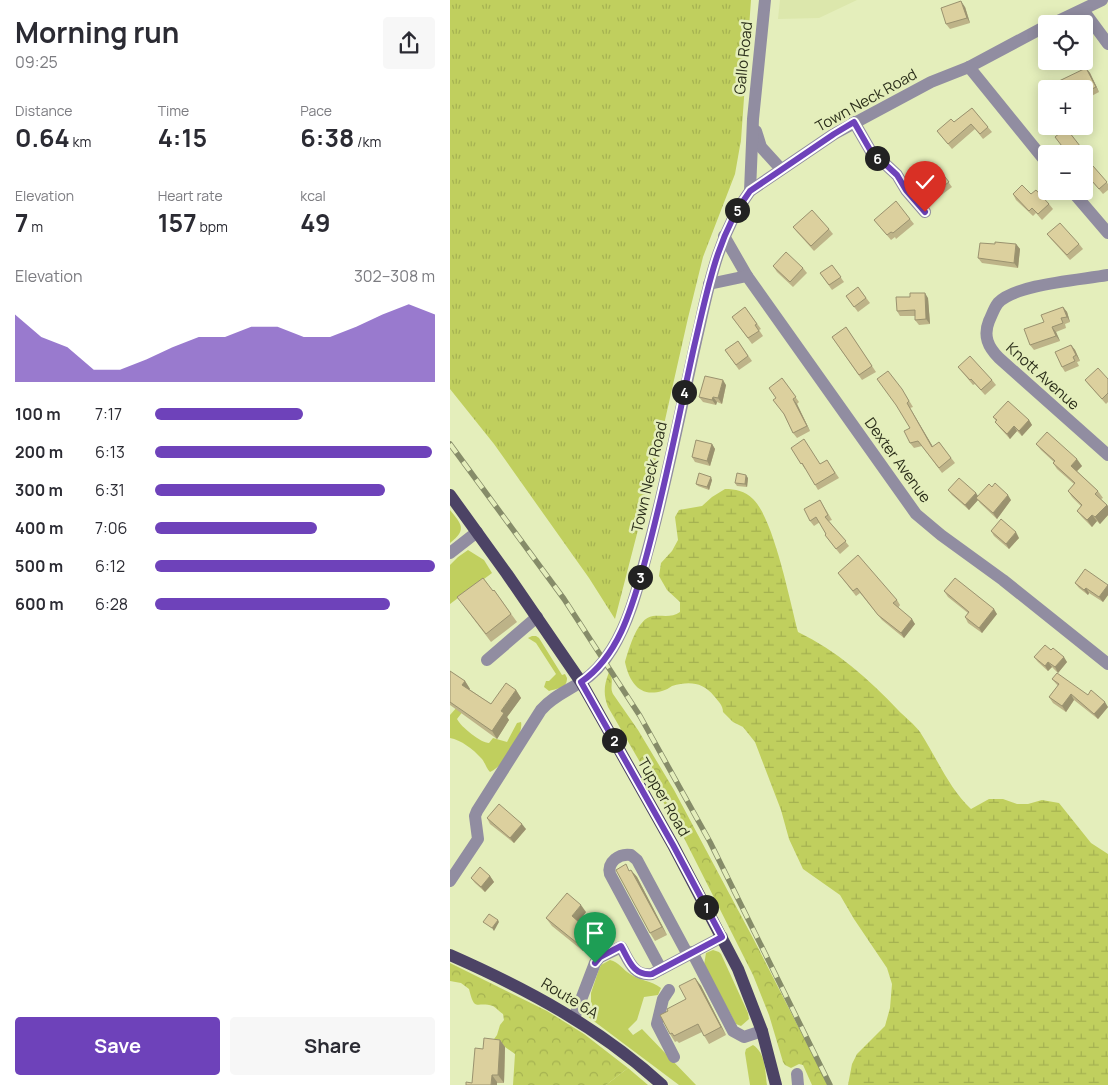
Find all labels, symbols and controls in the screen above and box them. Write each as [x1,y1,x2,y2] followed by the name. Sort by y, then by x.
[15,13,179,51] text: Morning run
[1038,15,1093,200] map controls
[1038,15,1093,70] button: locate
[383,17,435,69] button: share
[729,20,757,96] street label: Gallo Road
[15,51,58,73] text: 09:25
[811,63,921,137] street label: Town Neck Road
[1038,80,1093,135] button: +
[15,101,72,120] text: Distance
[158,101,189,120] text: Time
[300,101,332,120] text: Pace
[15,120,70,155] text: 0.64
[158,120,207,155] text: 4:15
[300,120,354,155] text: 6:38
[70,132,91,151] text: km
[354,132,381,151] text: /km
[1038,145,1093,200] button: −
[864,146,890,170] pin: 6
[873,149,882,168] text: 6
[904,161,946,212] pin
[911,168,939,196] icon: check
[15,186,74,205] text: Elevation
[158,186,223,205] text: Heart rate
[300,186,326,205] text: kcal
[724,198,750,222] pin: 5
[733,201,742,220] text: 5
[15,205,28,240] text: 7
[158,205,197,240] text: 157
[300,205,330,240] text: 49
[28,217,43,236] text: m
[197,217,228,236] text: bpm
[15,265,83,287] text: Elevation
[354,265,435,287] text: 302–308 m
[1002,337,1084,415] street label: Knott Avenue
[672,380,696,404] pin: 4
[680,383,689,402] text: 4
[15,403,61,425] text: 100 m
[95,403,122,425] text: 7:17
[860,413,936,507] street label: Dexter Avenue
[626,420,672,534] street label: Town Neck Road
[15,441,63,463] text: 200 m
[95,441,125,463] text: 6:13
[15,479,63,501] text: 300 m
[95,479,125,501] text: 6:31
[15,517,63,539] text: 400 m
[95,517,128,539] text: 7:06
[15,555,63,577] text: 500 m
[95,555,125,577] text: 6:12
[628,564,652,590] pin: 3
[636,568,645,587] text: 3
[15,593,64,615] text: 600 m
[95,593,128,615] text: 6:28
[602,728,626,752] pin: 2
[610,731,619,750] text: 2
[633,754,695,840] street label: Tupper Road
[694,894,718,920] pin: 1
[703,898,710,917] text: 1
[574,912,616,963] pin
[581,919,609,947] icon: arrive
[537,973,603,1024] street label: Route 6A
[15,1017,220,1075] button: Save
[230,1017,435,1075] button: Share

